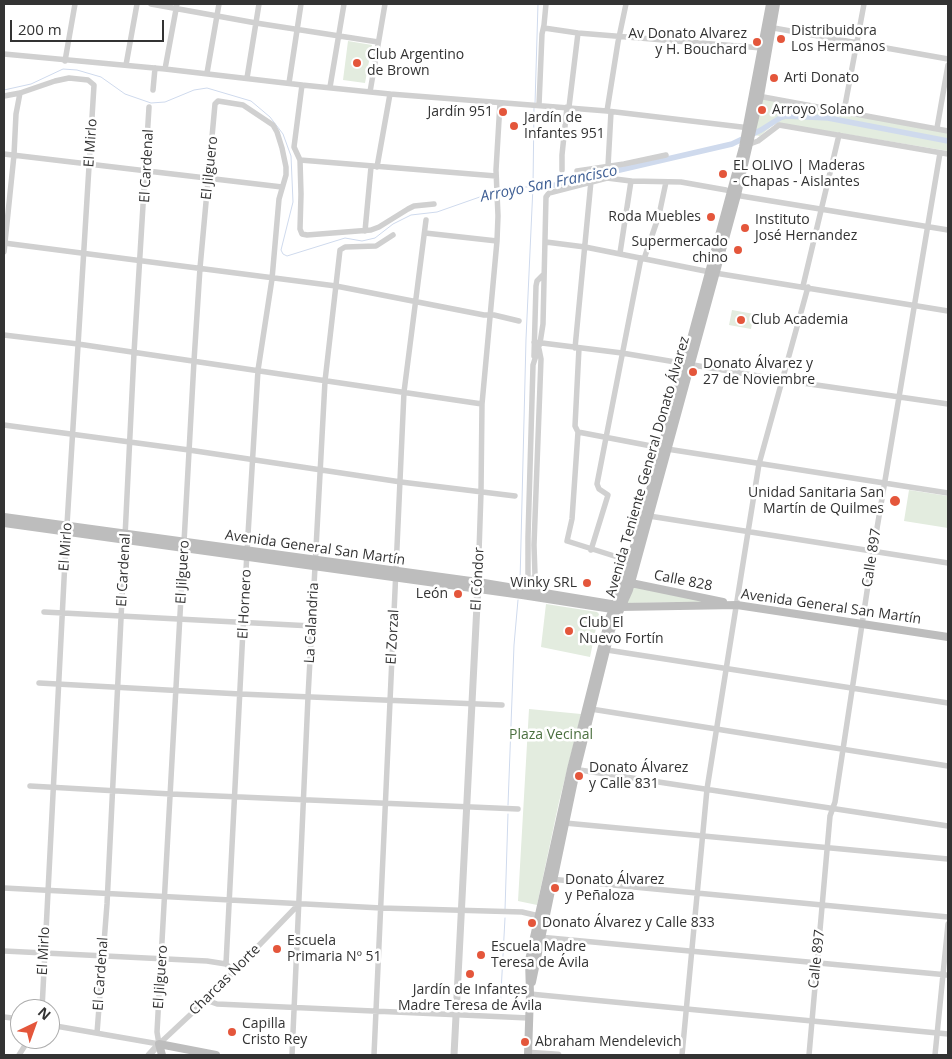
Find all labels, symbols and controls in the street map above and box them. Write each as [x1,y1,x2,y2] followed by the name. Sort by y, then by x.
[12,10,166,42] scale bar
[18,19,62,39] text: 200 m
[791,23,885,56] place label: Distribuidora Los Hermanos
[628,26,747,58] place label: Av Donato Alvarez y H. Bouchard
[775,33,787,45] marker: Distribuidora Los Hermanos
[751,36,763,48] marker: Av Donato Alvarez y H. Bouchard
[367,47,464,80] place label: Club Argentino de Brown
[351,57,363,69] marker: Club Argentino de Brown
[784,70,859,86] place label: Arti Donato
[768,72,780,84] marker: Arti Donato
[772,102,864,118] place label: Arroyo Solano
[427,104,493,120] place label: Jardín 951
[756,104,768,116] marker: Arroyo Solano
[497,106,509,118] marker: Jardín 951
[524,110,605,142] place label: Jardín de Infantes 951
[81,118,101,168] street label: El Mirlo
[508,120,520,132] marker: Jardín de Infantes 951
[137,129,157,203] street label: El Cardenal
[198,135,222,201] street label: El Jilguero
[733,158,865,190] place label: EL OLIVO | Maderas - Chapas - Aislantes
[479,162,619,206] water label: Arroyo San Francisco
[717,168,729,180] marker: EL OLIVO | Maderas - Chapas - Aislantes
[608,209,701,225] place label: Roda Muebles
[705,211,717,223] marker: Roda Muebles
[755,212,857,244] place label: Instituto José Hernandez
[739,222,751,234] marker: Instituto José Hernandez
[632,234,728,266] place label: Supermercado chino
[732,244,744,256] marker: Supermercado chino
[751,312,848,328] place label: Club Academia
[735,314,747,326] marker: Club Academia
[603,334,693,600] street label: Avenida Teniente General Donato Álvarez
[703,356,815,388] place label: Donato Álvarez y 27 de Noviembre
[687,366,699,378] marker: Donato Álvarez y 27 de Noviembre
[748,485,884,518] place label: Unidad Sanitaria San Martín de Quilmes
[888,494,902,508] marker: Unidad Sanitaria San Martín de Quilmes
[56,522,76,572] street label: El Mirlo
[224,527,406,569] street label: Avenida General San Martín
[859,527,885,589] street label: Calle 897
[114,533,134,607] street label: El Cardenal
[173,540,193,604] street label: El Jilguero
[468,547,488,611] street label: El Cóndor
[652,567,714,595] street label: Calle 828
[235,569,255,639] street label: El Hornero
[510,575,577,591] place label: Winky SRL
[581,577,593,589] marker: Winky SRL
[301,582,323,664] street label: La Calandria
[416,586,448,602] place label: León
[740,586,922,628] street label: Avenida General San Martín
[452,588,464,600] marker: León
[383,609,403,665] street label: El Zorzal
[579,615,664,648] place label: Club El Nuevo Fortín
[563,625,575,637] marker: Club El Nuevo Fortín
[509,727,593,743] park label: Plaza Vecinal
[589,760,688,792] place label: Donato Álvarez y Calle 831
[573,770,585,782] marker: Donato Álvarez y Calle 831
[565,872,664,904] place label: Donato Álvarez y Peñaloza
[549,882,561,894] marker: Donato Álvarez y Peñaloza
[542,915,715,931] place label: Donato Álvarez y Calle 833
[526,917,538,929] marker: Donato Álvarez y Calle 833
[34,926,54,976] street label: El Mirlo
[806,929,828,989] street label: Calle 897
[287,933,382,966] place label: Escuela Primaria Nº 51
[90,937,112,1011] street label: El Cardenal
[491,939,589,972] place label: Escuela Madre Teresa de Ávila
[186,941,264,1019] street label: Charcas Norte
[271,943,283,955] marker: Escuela Primaria Nº 51
[150,945,172,1009] street label: El Jilguero
[475,949,487,961] marker: Escuela Madre Teresa de Ávila
[464,968,476,980] marker: Jardín de Infantes Madre Teresa de Ávila
[398,982,542,1014] place label: Jardín de Infantes Madre Teresa de Ávila
[10,999,60,1049] north arrow
[34,1002,55,1024] text: N
[242,1016,307,1048] place label: Capilla Cristo Rey
[226,1026,238,1038] marker: Capilla Cristo Rey
[535,1034,682,1050] place label: Abraham Mendelevich
[519,1036,531,1048] marker: Abraham Mendelevich

